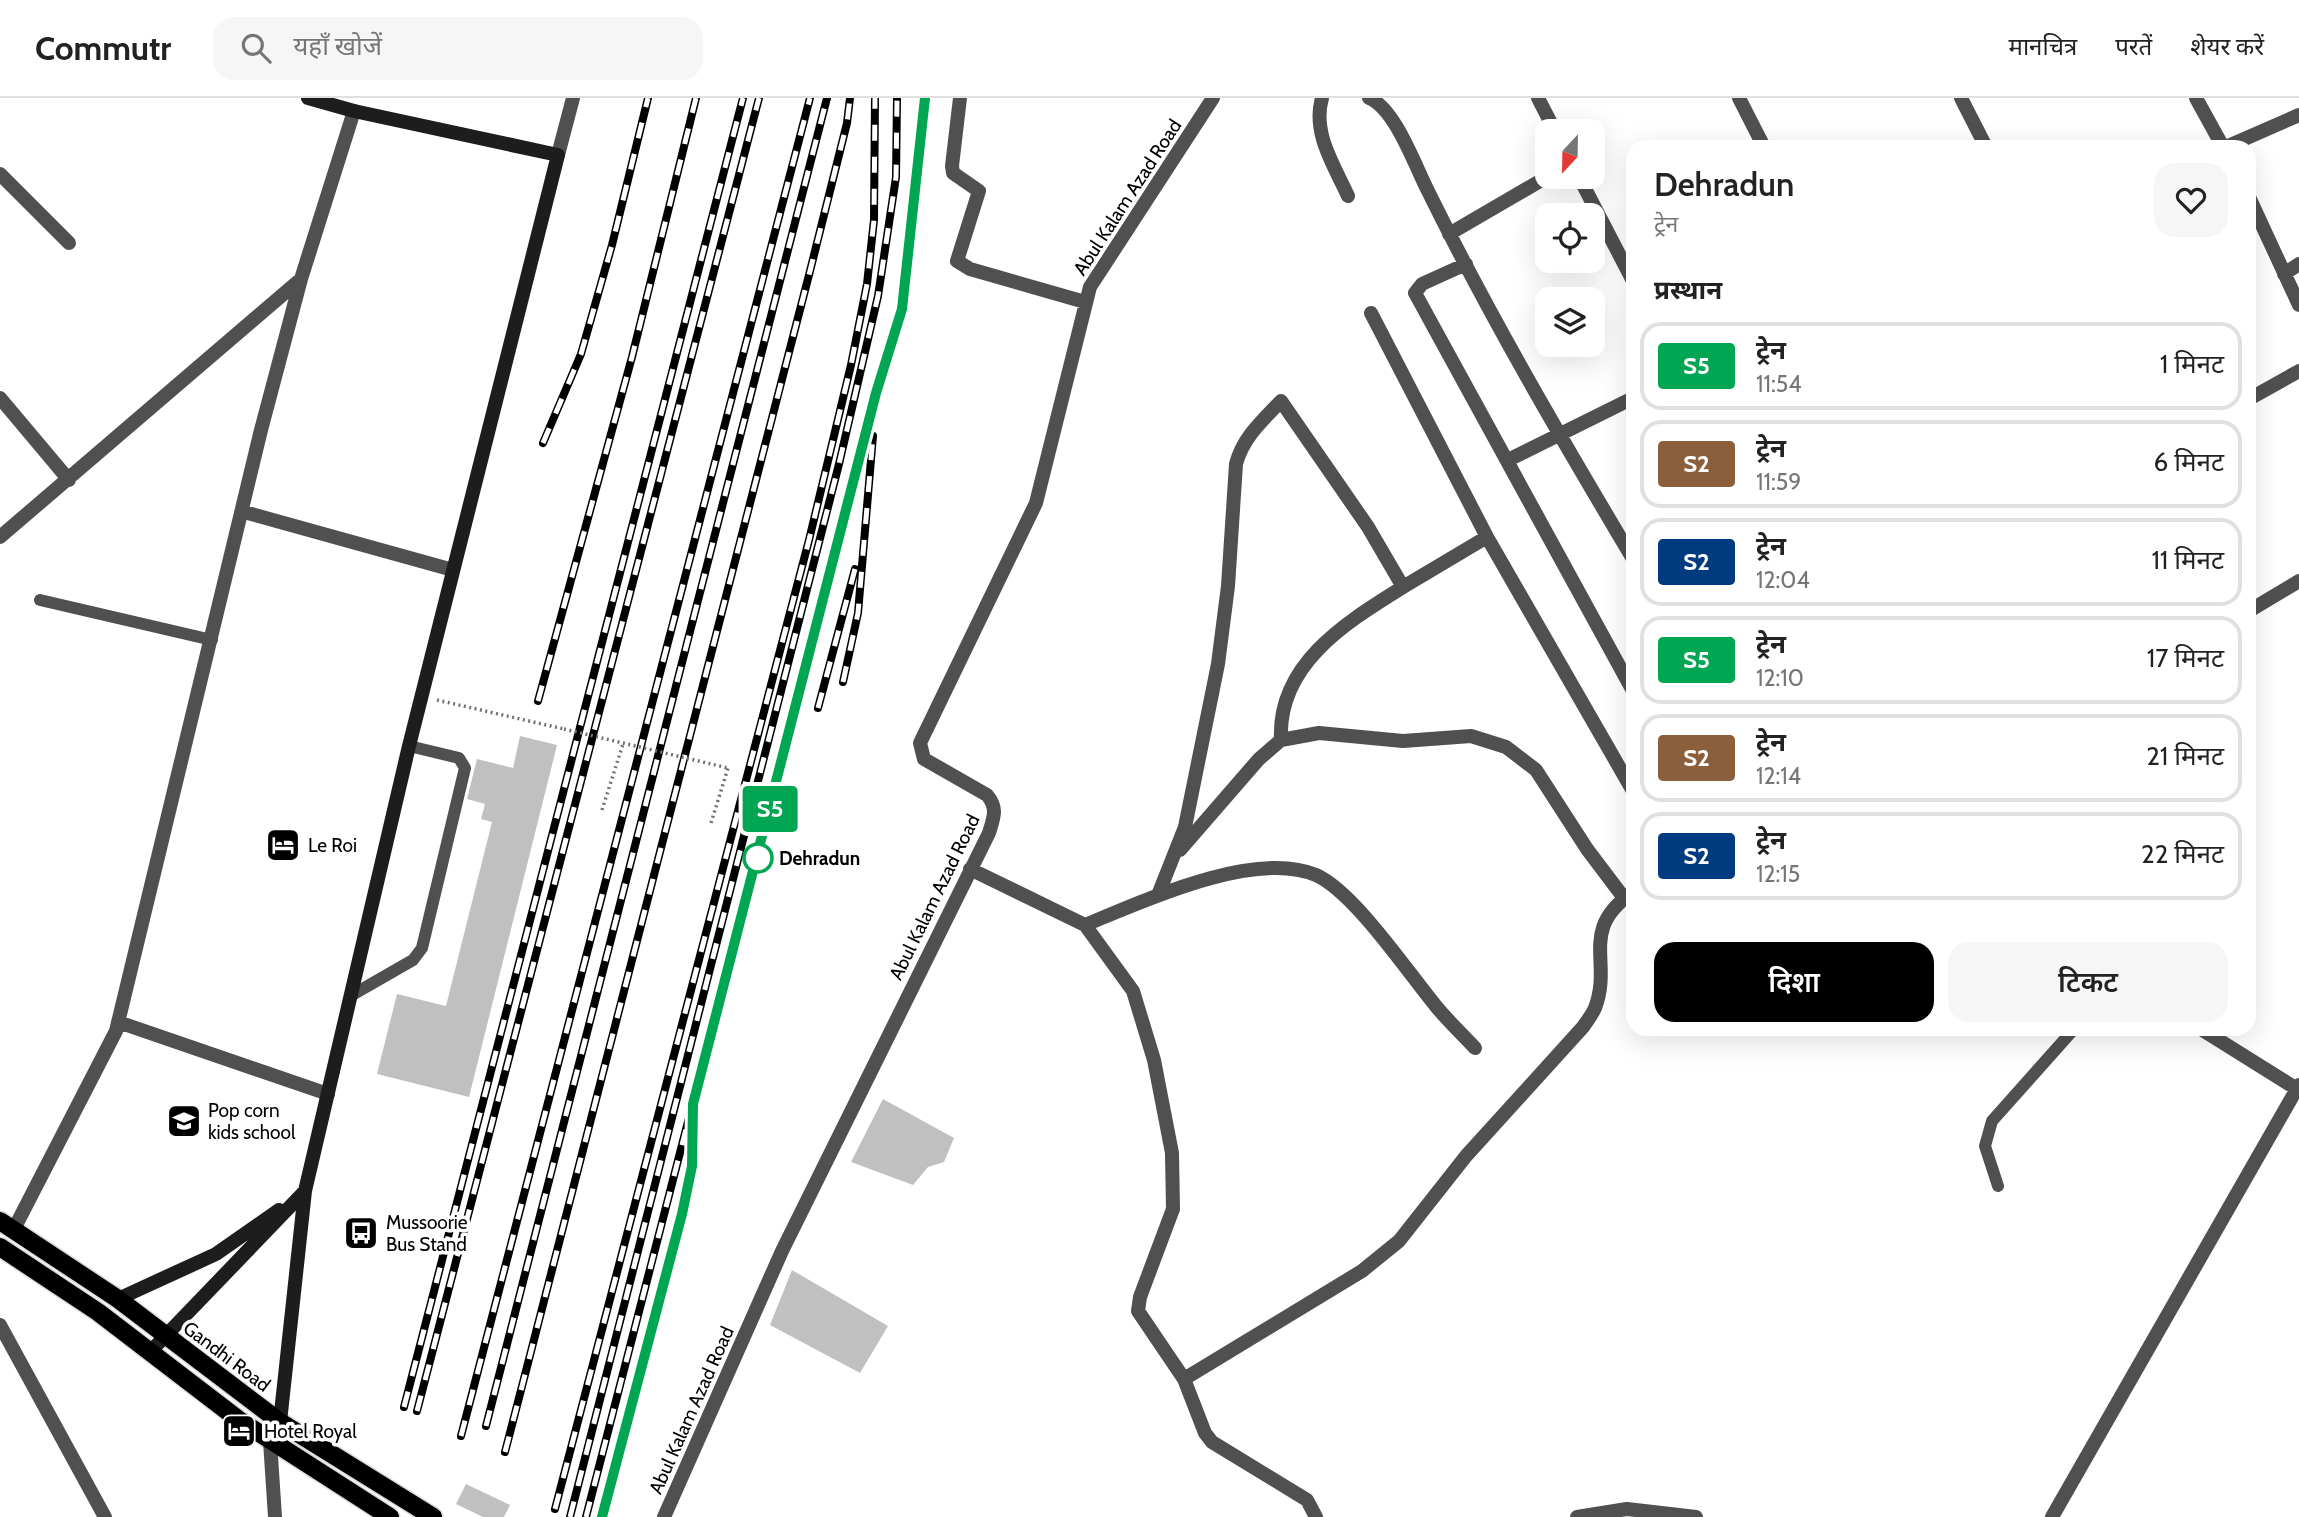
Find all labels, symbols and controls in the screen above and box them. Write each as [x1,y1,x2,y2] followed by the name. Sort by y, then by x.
[213,17,703,80] search box
[35,28,171,68] text: Commutr
[237,29,275,67] icon: search
[293,30,382,62] text: यहाँ खोजें
[2009,32,2077,61] text: मानचित्र
[2115,32,2152,61] text: परतें
[2190,32,2264,61] text: शेयर करें
[1068,115,1186,280] street label: Abul Kalam Azad Road
[1535,119,1605,189] north arrow
[1535,119,1605,357] map controls
[2154,163,2228,237] button: heart
[1654,164,1794,204] text: Dehradun
[1535,203,1605,273] button: locate
[1654,210,1678,238] text: ट्रेन
[1654,274,1722,306] text: प्रस्थान
[1535,287,1605,357] button: layers
[1756,334,1786,366] text: ट्रेन
[2160,348,2224,380] text: 1 मिनट
[1683,351,1710,380] text: S5
[1756,370,1802,398] text: 11:54
[1756,432,1786,464] text: ट्रेन
[2154,446,2224,478] text: 6 मिनट
[1683,449,1710,478] text: S2
[1756,468,1801,496] text: 11:59
[1756,530,1786,562] text: ट्रेन
[2151,544,2224,576] text: 11 मिनट
[1683,547,1710,576] text: S2
[1756,566,1810,594] text: 12:04
[1756,628,1786,660] text: ट्रेन
[2147,642,2224,674] text: 17 मिनट
[1683,645,1710,674] text: S5
[1756,664,1804,692] text: 12:10
[1756,726,1786,758] text: ट्रेन
[2146,740,2224,772] text: 21 मिनट
[1683,743,1710,772] text: S2
[1756,762,1801,790] text: 12:14
[738,786,802,832] line badge: S5
[757,794,783,823] text: S5
[884,811,984,984] street label: Abul Kalam Azad Road
[1756,824,1786,856] text: ट्रेन
[264,826,302,864] hotel icon: Le Roi
[308,834,357,857] place label: Le Roi
[2141,838,2224,870] text: 22 मिनट
[1683,841,1710,870] text: S2
[743,843,773,873] marker: Dehradun
[779,847,860,870] place label: Dehradun
[1756,860,1800,888] text: 12:15
[1654,942,1934,1022] button: दिशा
[1948,942,2228,1022] button: टिकट
[208,1099,296,1144] place label: Pop corn kids school
[165,1102,203,1140] school or university icon: Pop corn kids school
[386,1211,468,1256] place label: Mussoorie Bus Stand
[342,1214,380,1252] bus stop icon: Mussoorie Bus Stand
[179,1316,275,1397] street label: Gandhi Road
[644,1323,739,1498] street label: Abul Kalam Azad Road
[220,1412,258,1450] hotel icon: Hotel Royal
[264,1420,357,1443] place label: Hotel Royal

